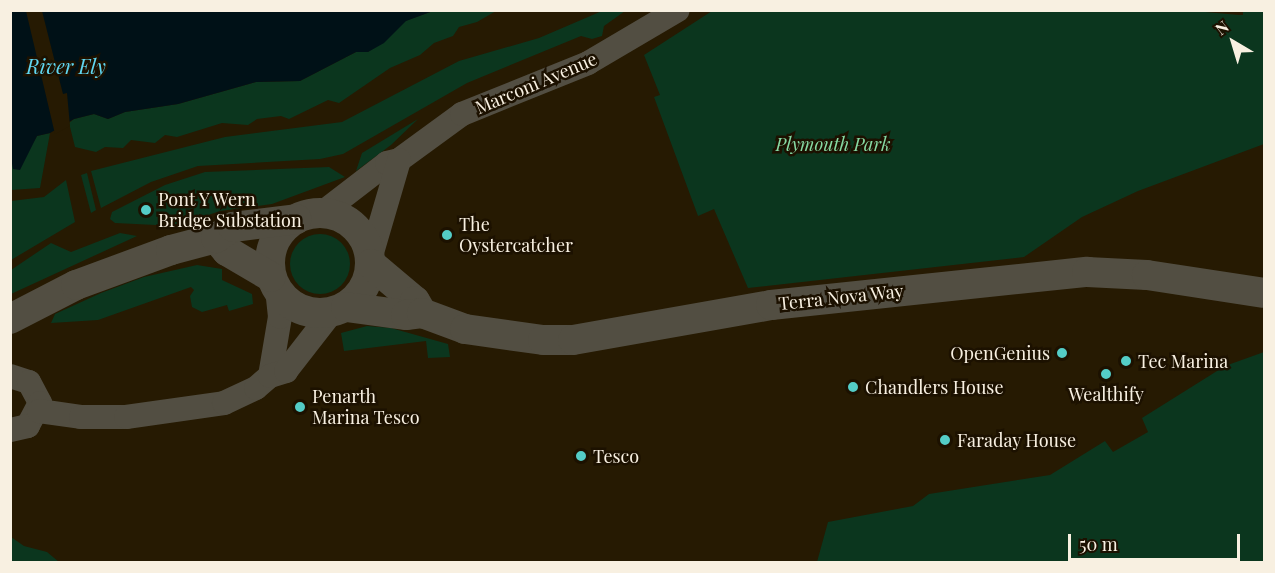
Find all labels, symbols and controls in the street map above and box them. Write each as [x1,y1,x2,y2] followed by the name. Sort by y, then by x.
[1203,12,1263,72] north arrow
[1211,16,1233,39] text: N
[472,48,600,118] street label: Marconi Avenue
[26,53,106,77] water label: River Ely
[776,133,890,155] park label: Plymouth Park
[158,189,302,232] place label: Pont Y Wern Bridge Substation
[139,203,153,217] marker: Pont Y Wern Bridge Substation
[459,214,573,256] place label: The Oystercatcher
[440,228,454,242] marker: The Oystercatcher
[777,280,905,314] street label: Terra Nova Way
[950,342,1050,364] place label: OpenGenius
[1055,346,1069,360] marker: OpenGenius
[1138,350,1228,372] place label: Tec Marina
[1119,354,1133,368] marker: Tec Marina
[1099,367,1113,381] marker: Wealthify
[865,376,1004,398] place label: Chandlers House
[846,380,860,394] marker: Chandlers House
[1068,383,1144,405] place label: Wealthify
[312,386,420,428] place label: Penarth Marina Tesco
[293,400,307,414] marker: Penarth Marina Tesco
[957,429,1077,451] place label: Faraday House
[938,433,952,447] marker: Faraday House
[593,445,639,467] place label: Tesco
[574,449,588,463] marker: Tesco
[1071,522,1244,560] scale bar
[1079,532,1118,556] text: 50 m

